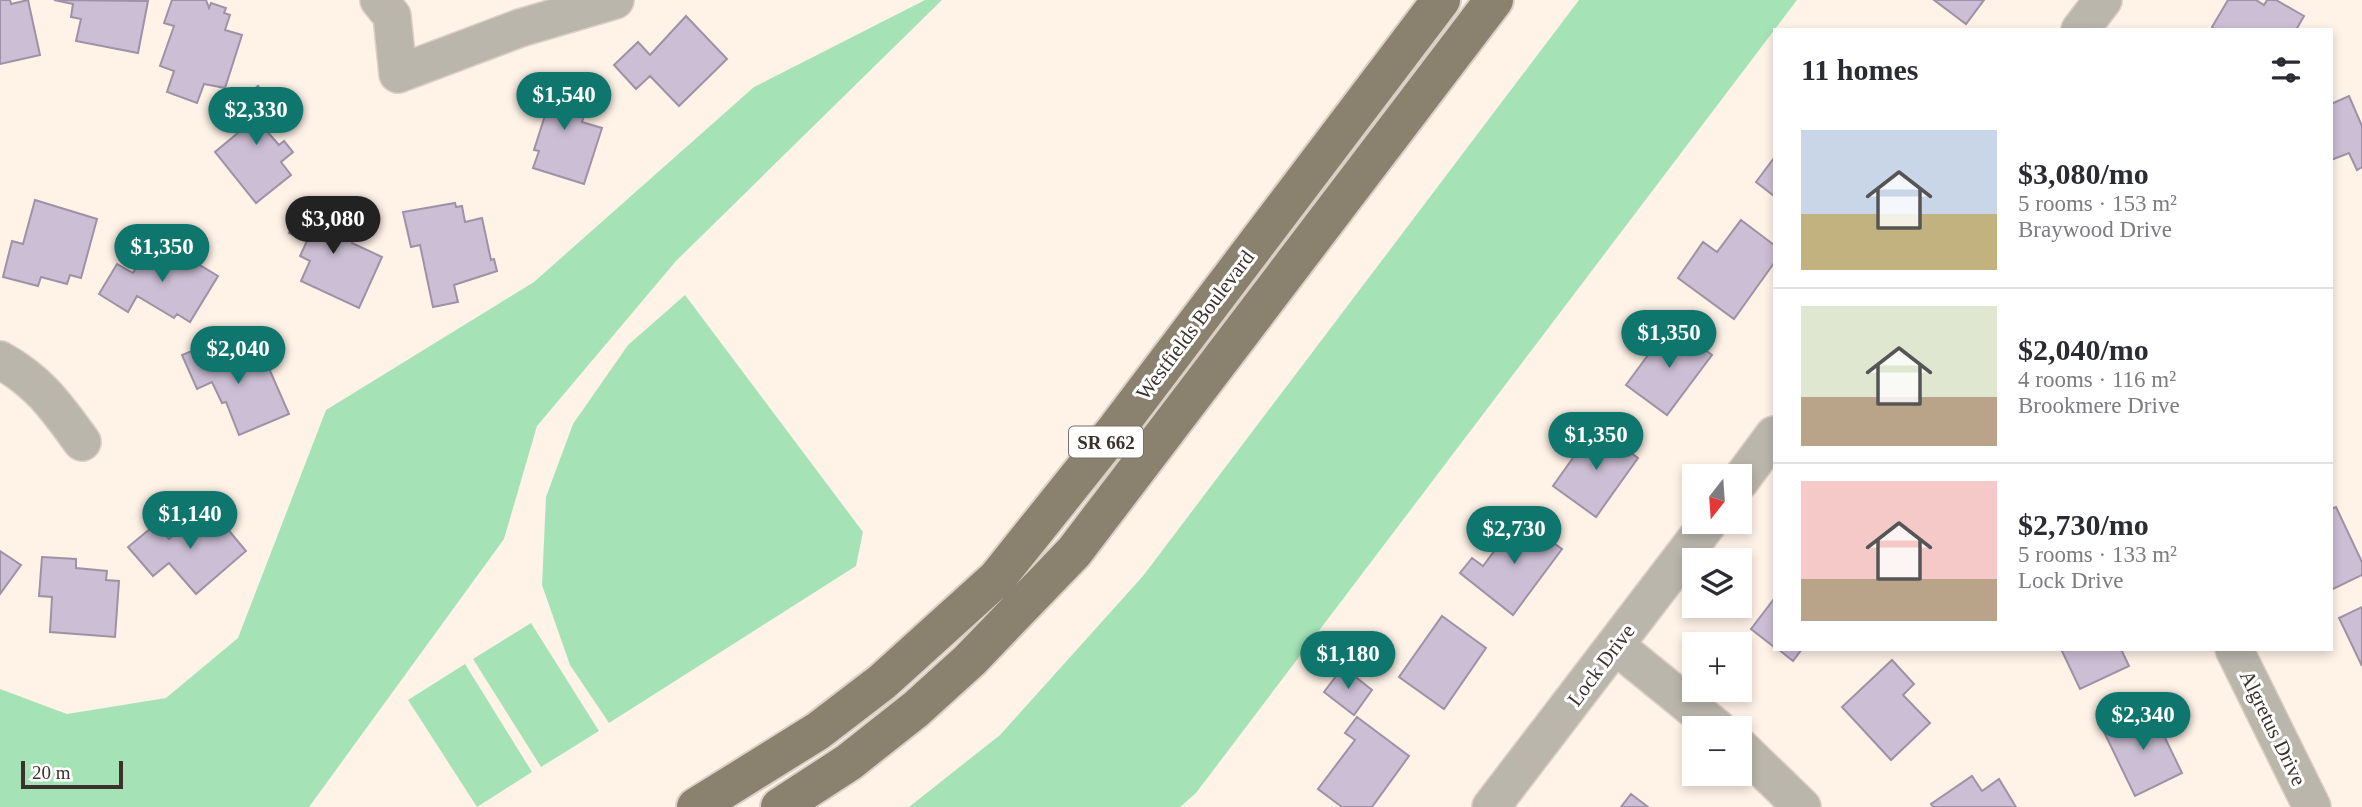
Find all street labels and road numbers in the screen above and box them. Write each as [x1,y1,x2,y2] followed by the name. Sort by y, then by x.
[1131,245,1259,404] street label: Westfields Boulevard
[1069,426,1143,458] road number: SR 662
[1562,619,1640,711] street label: Lock Drive
[2235,666,2311,790] street label: Algretus Drive

